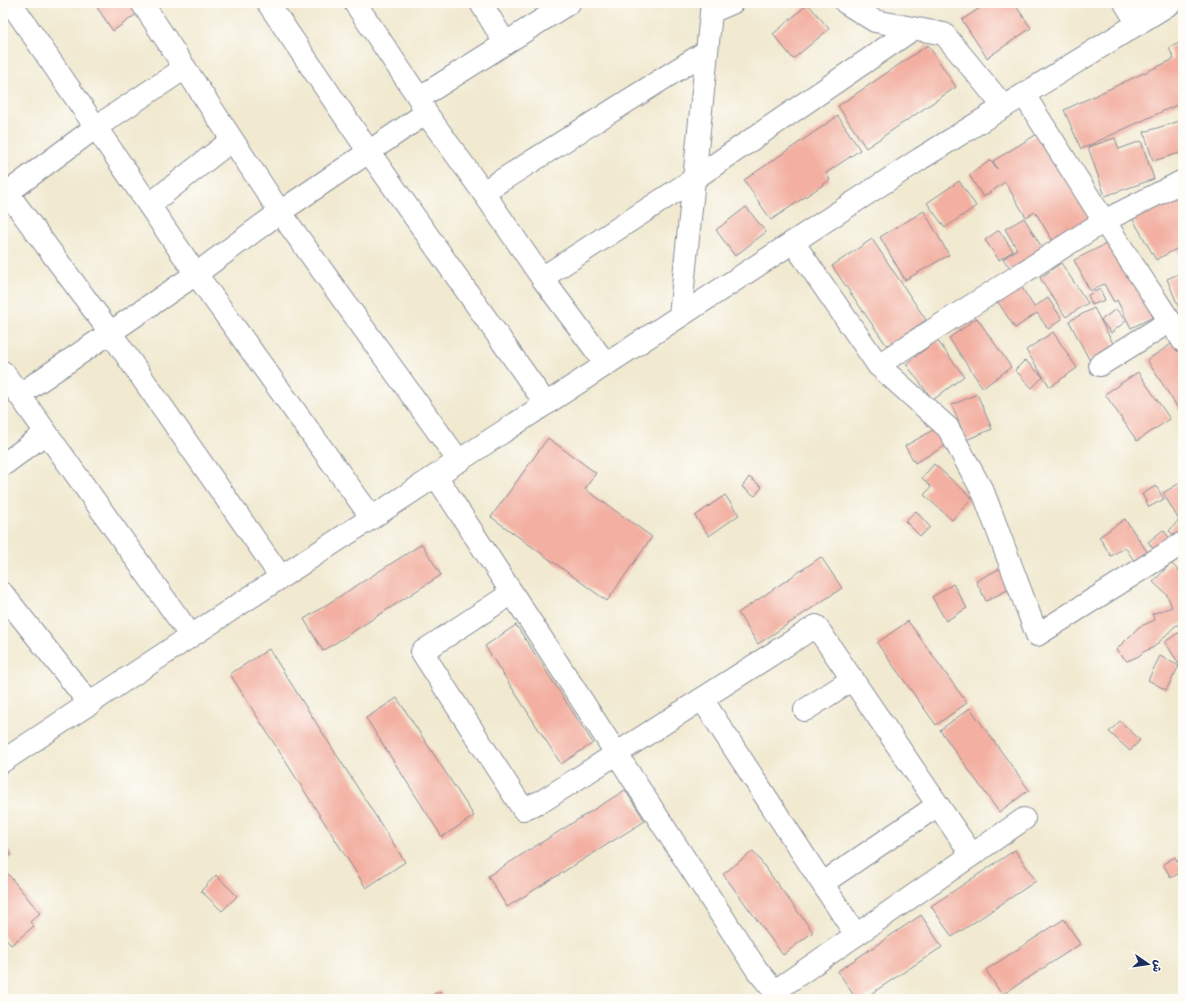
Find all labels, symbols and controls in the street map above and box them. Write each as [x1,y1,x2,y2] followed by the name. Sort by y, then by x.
[1128,944,1168,984] north arrow
[1150,959,1165,973] text: ش

